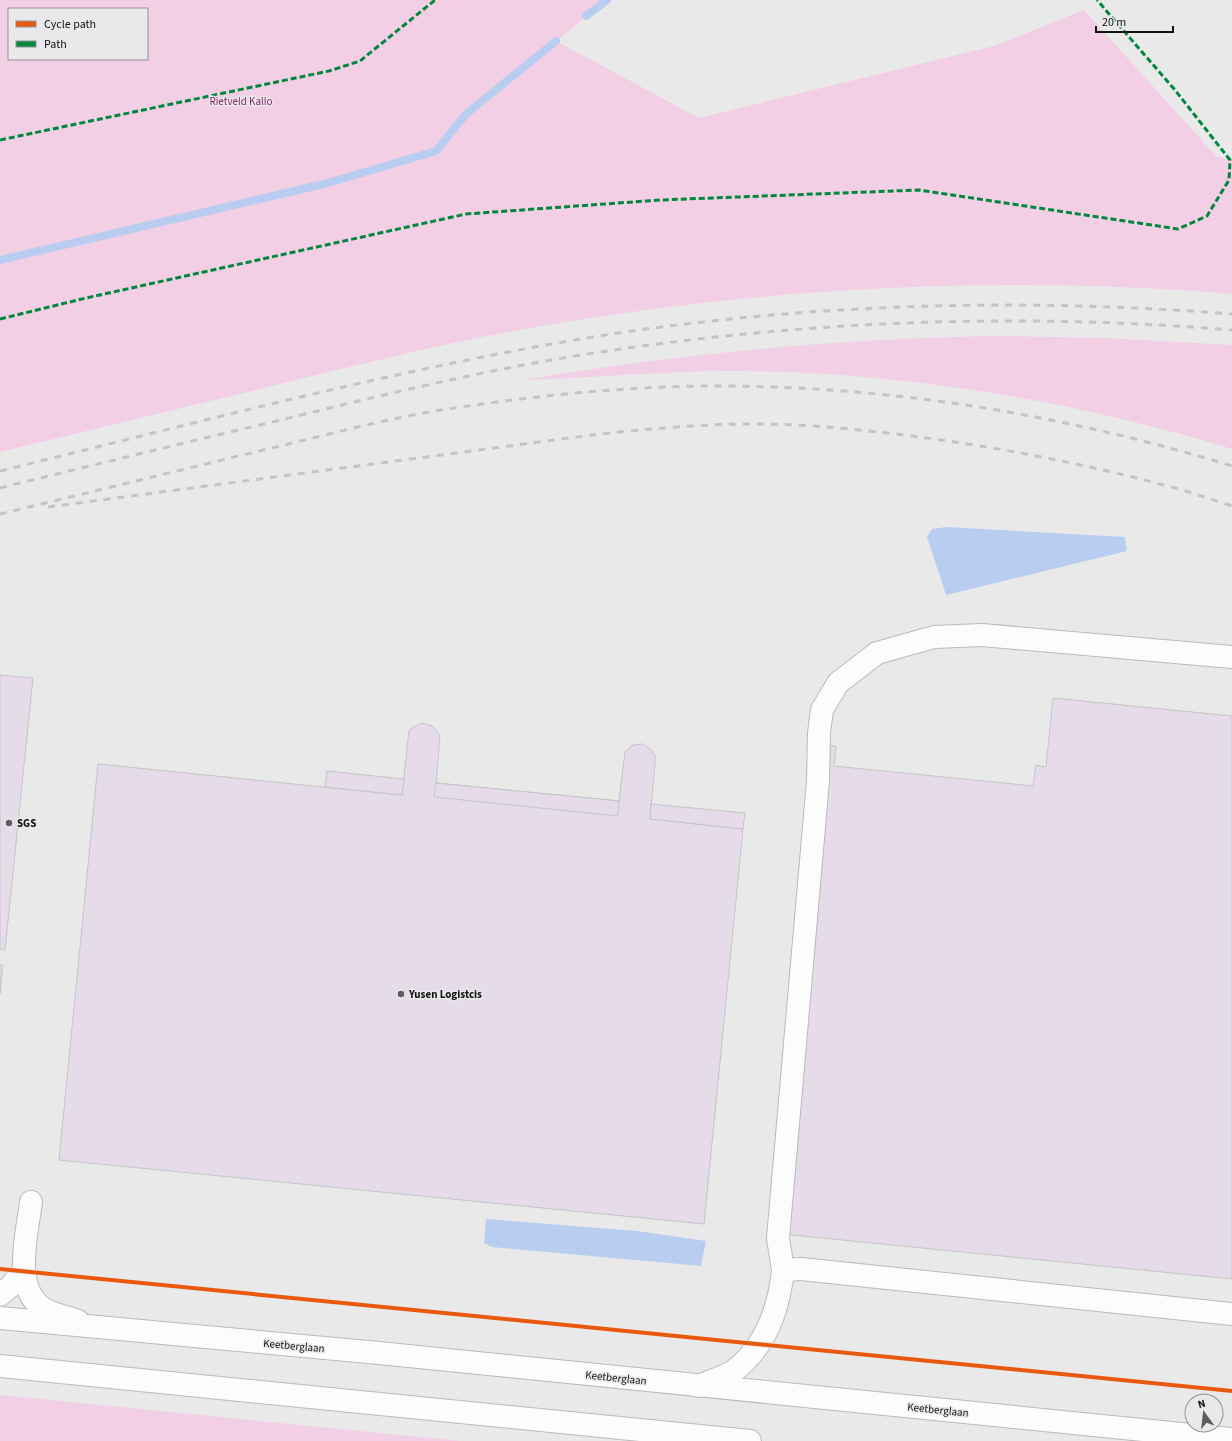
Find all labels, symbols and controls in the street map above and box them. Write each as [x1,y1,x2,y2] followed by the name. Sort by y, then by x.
[8,8,148,60] legend
[1096,8,1173,34] scale bar
[1102,14,1126,31] text: 20 m
[44,16,96,33] text: Cycle path
[44,36,67,53] text: Path
[209,94,273,109] park label: Rietveld Kallo
[17,816,36,831] place label: SGS
[4,818,14,828] marker: SGS
[408,987,482,1002] place label: Yusen Logistcis
[396,989,406,999] marker: Yusen Logistcis
[263,1336,325,1356] street label: Keetberglaan
[585,1367,647,1389] street label: Keetberglaan
[1184,1393,1224,1433] north arrow
[1196,1396,1207,1412] text: N
[907,1399,969,1421] street label: Keetberglaan

